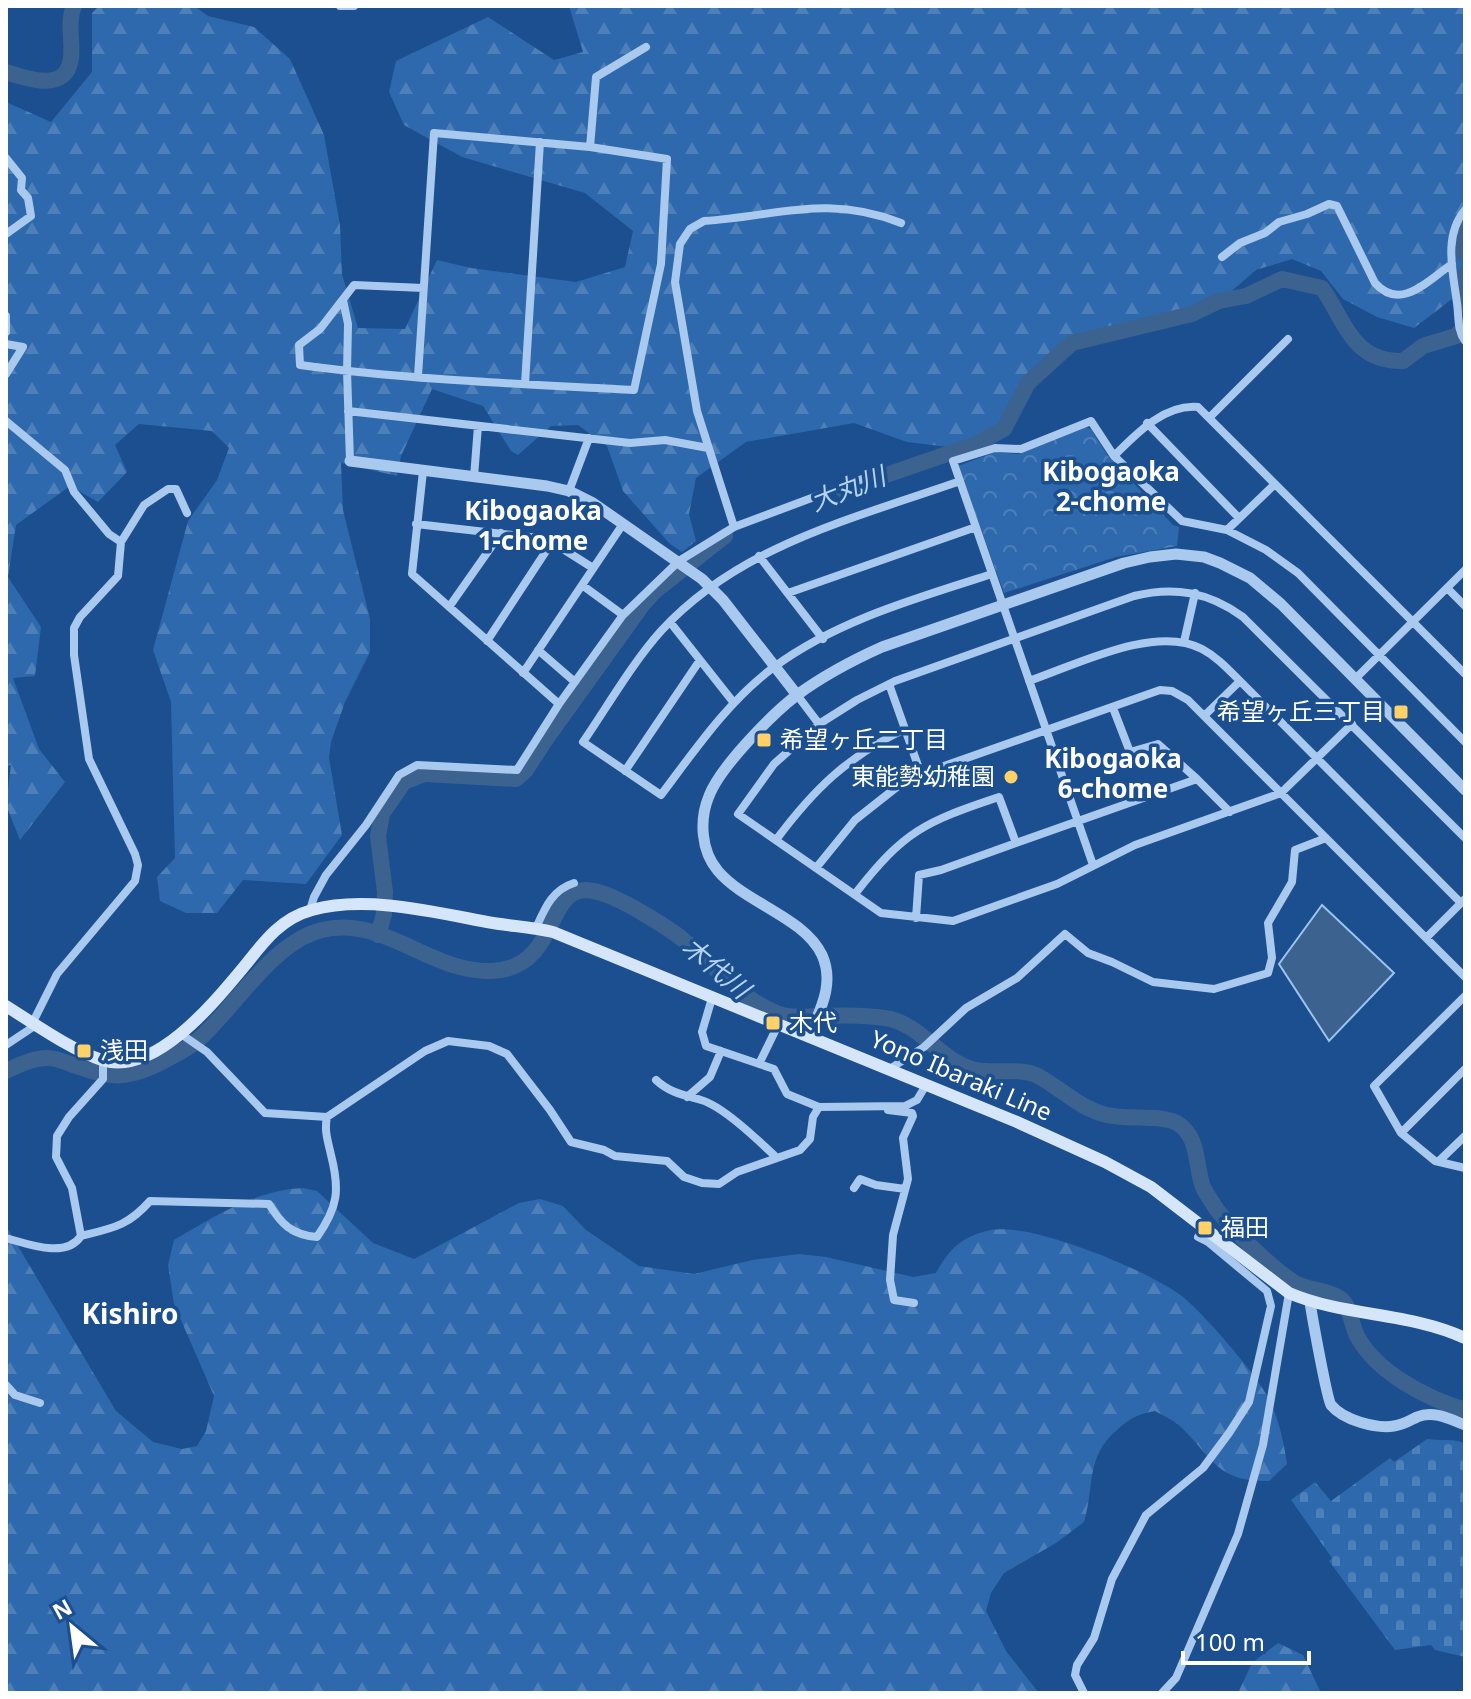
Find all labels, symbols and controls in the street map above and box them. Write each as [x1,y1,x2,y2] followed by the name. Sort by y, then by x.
[1042,453,1180,519] district label: Kibogaoka 2-chome
[805,456,893,519] water label: 大丸川
[464,492,602,558] district label: Kibogaoka 1-chome
[1217,694,1385,727] place label: 希望ヶ丘三丁目
[1392,703,1410,721] marker: 希望ヶ丘三丁目
[780,722,948,755] place label: 希望ヶ丘二丁目
[755,731,773,749] marker: 希望ヶ丘二丁目
[1044,740,1182,806] district label: Kibogaoka 6-chome
[851,759,995,792] place label: 東能勢幼稚園
[1002,768,1020,786] marker: 東能勢幼稚園
[675,928,760,1008] water label: 木代川
[789,1005,837,1038] place label: 木代
[764,1014,782,1032] marker: 木代
[866,1022,1057,1128] street label: Yono Ibaraki Line
[100,1033,148,1066] place label: 浅田
[75,1042,93,1060] marker: 浅田
[1221,1210,1269,1243] place label: 福田
[1196,1219,1214,1237] marker: 福田
[81,1294,179,1332] district label: Kishiro
[32,1587,112,1667] north arrow
[47,1591,77,1626] text: N
[1183,1615,1309,1665] scale bar
[1195,1625,1265,1658] text: 100 m

